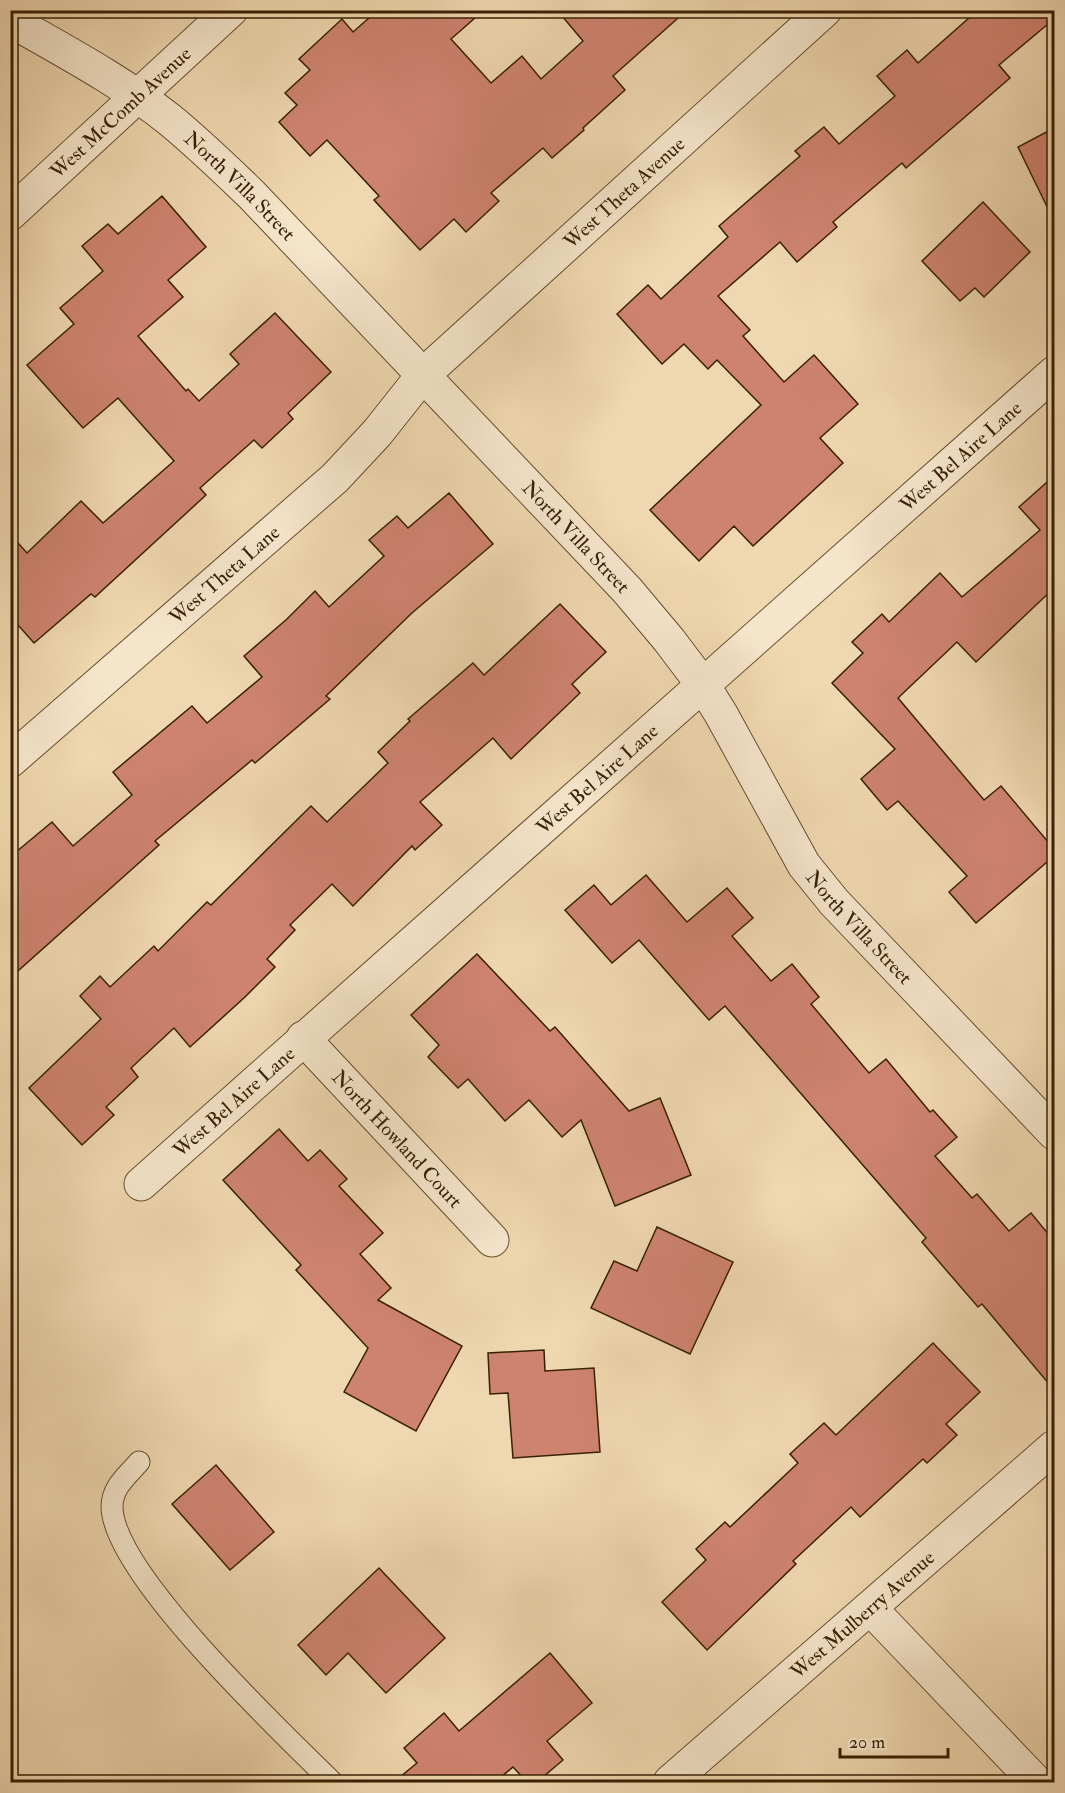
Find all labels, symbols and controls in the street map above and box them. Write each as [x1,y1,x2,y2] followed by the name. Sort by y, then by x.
[44,41,196,185] street label: West McComb Avenue
[179,126,301,246] street label: North Villa Street
[558,132,690,255] street label: West Theta Avenue
[894,396,1027,518] street label: West Bel Aire Lane
[517,475,636,599] street label: North Villa Street
[163,520,285,630] street label: West Theta Lane
[530,719,664,841] street label: West Bel Aire Lane
[800,865,918,990] street label: North Villa Street
[167,1041,300,1163] street label: West Bel Aire Lane
[326,1065,468,1214] street label: North Howland Court
[785,1545,940,1685] street label: West Mulberry Avenue
[840,1721,948,1759] scale bar
[849,1731,885,1754] text: 20 m

